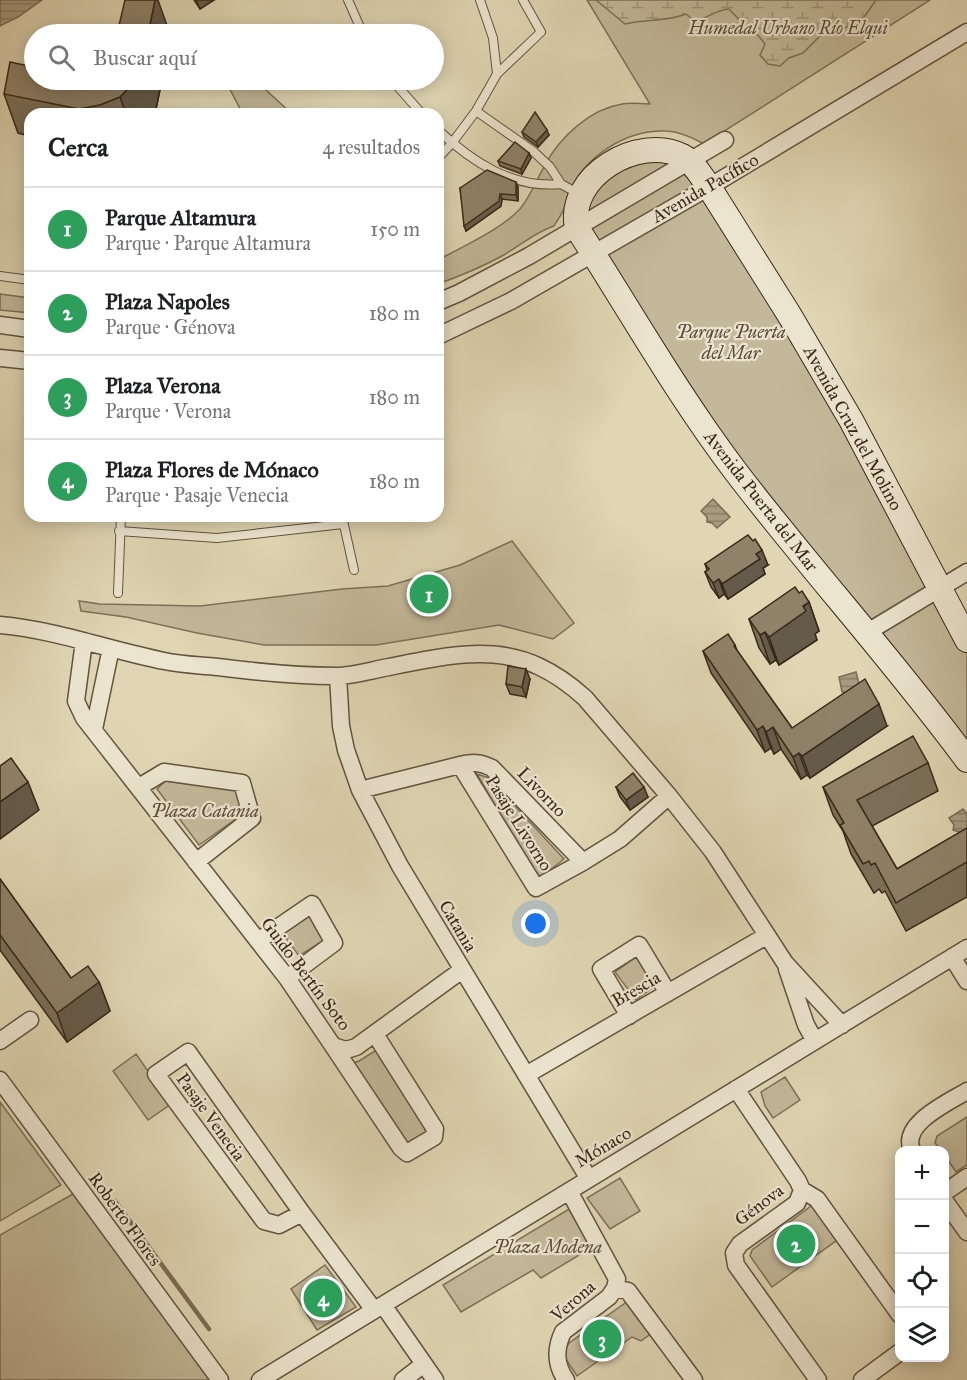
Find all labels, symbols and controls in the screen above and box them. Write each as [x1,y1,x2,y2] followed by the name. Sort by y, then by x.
[687,17,888,39] park label: Humedal Urbano Río Elqui
[24,24,444,90] search box
[45,41,78,74] icon: search
[93,44,196,71] text: Buscar aquí
[48,131,108,163] text: Cerca
[322,135,420,159] text: 4 resultados
[647,149,762,228] street label: Avenida Pacífico
[105,204,256,231] text: Parque Altamura
[64,217,71,241] text: 1
[370,217,420,241] text: 150 m
[105,231,311,255] text: Parque · Parque Altamura
[105,288,230,315] text: Plaza Napoles
[63,301,72,325] text: 2
[369,301,420,325] text: 180 m
[105,315,235,339] text: Parque · Génova
[676,321,786,364] park label: Parque Puerta del Mar
[798,341,907,514] street label: Avenida Cruz del Molino
[105,372,221,399] text: Plaza Verona
[64,385,72,409] text: 3
[369,385,420,409] text: 180 m
[105,399,231,423] text: Parque · Verona
[699,425,823,576] street label: Avenida Puerta del Mar
[105,456,319,483] text: Plaza Flores de Mónaco
[62,469,73,493] text: 4
[369,469,420,493] text: 180 m
[105,483,289,507] text: Parque · Pasaje Venecia
[410,572,448,616] pin: 1
[513,762,571,822] street label: Livorno
[481,771,557,875] street label: Pasaje Livorno
[151,800,259,822] park label: Plaza Catania
[434,896,482,956] street label: Catania
[521,909,550,938] your location
[256,913,356,1035] street label: Guido Bertín Soto
[608,966,665,1012] street label: Brescia
[172,1069,251,1166] street label: Pasaje Venecia
[571,1122,635,1172] street label: Mónaco
[895,1146,949,1362] map controls
[895,1146,949,1200] button: +
[84,1168,166,1270] street label: Roberto Flores
[730,1179,788,1231] street label: Génova
[895,1200,949,1254] button: −
[776,1222,816,1266] pin: 2
[494,1236,602,1258] park label: Plaza Modena
[895,1254,949,1308] button: locate
[545,1275,600,1327] street label: Verona
[304,1276,342,1320] pin: 4
[895,1308,949,1362] button: layers
[582,1316,622,1362] pin: 3

